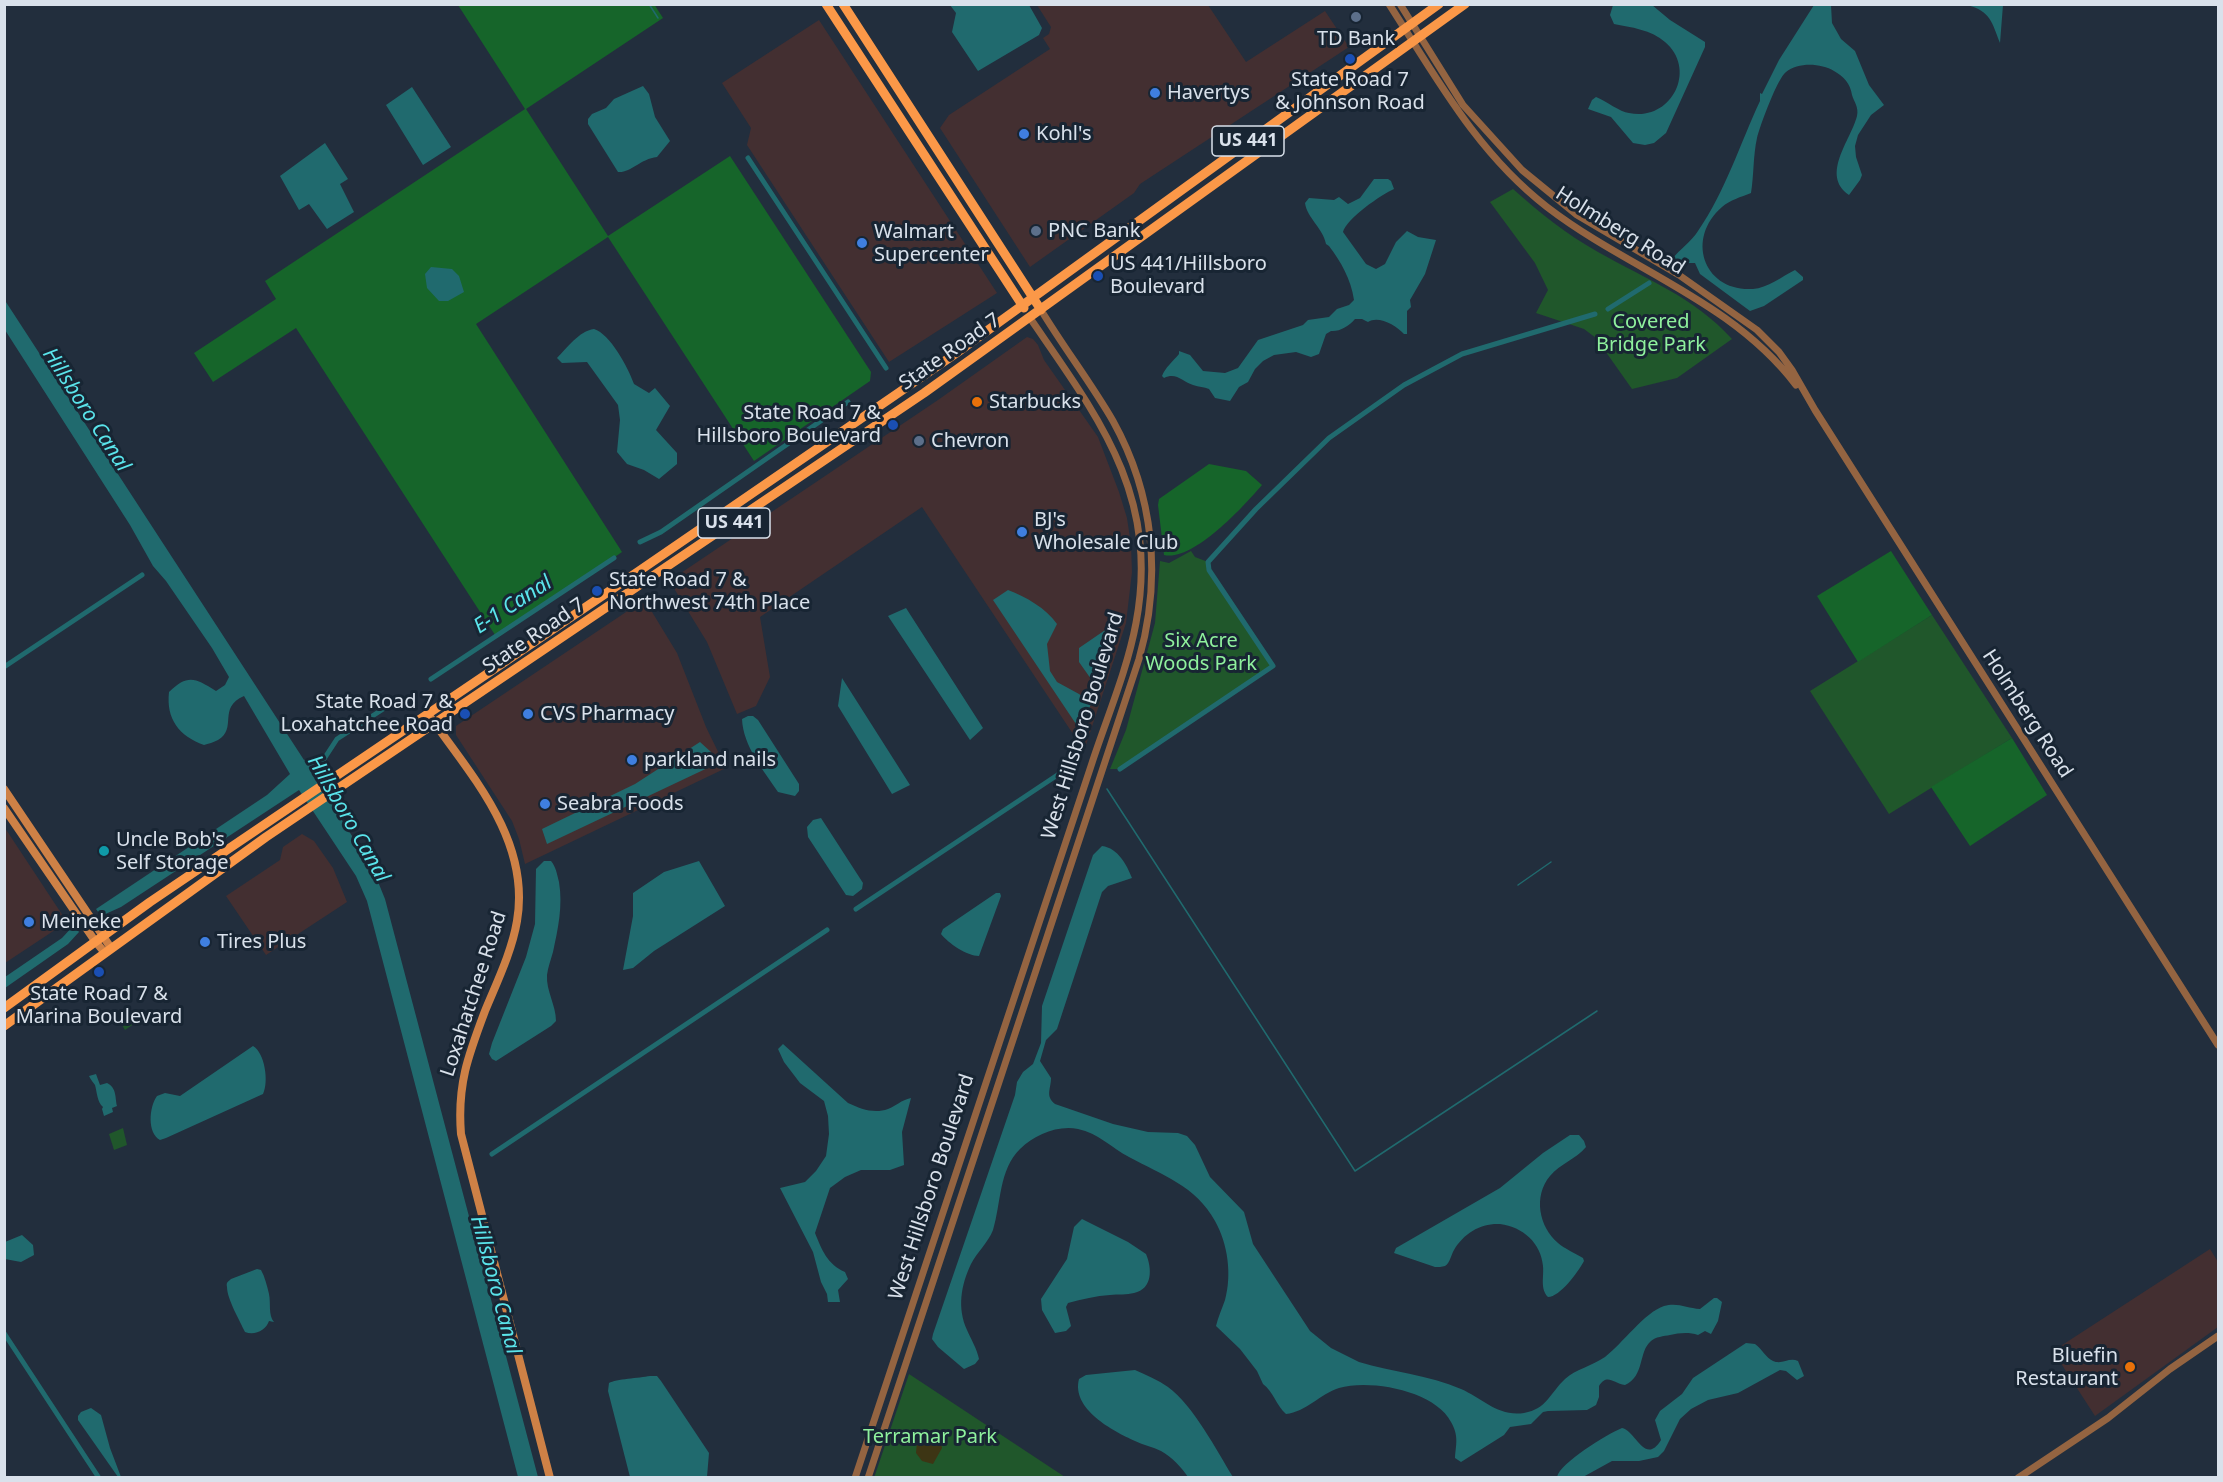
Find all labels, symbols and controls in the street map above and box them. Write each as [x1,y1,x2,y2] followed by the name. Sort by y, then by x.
[1349,10,1363,24] marker: TD Bank
[1317,27,1395,51] place label: TD Bank
[1343,52,1357,66] marker: State Road 7 & Johnson Road
[1275,68,1425,115] place label: State Road 7 & Johnson Road
[1167,81,1250,105] place label: Havertys
[1148,86,1162,100] marker: Havertys
[1036,122,1091,146] place label: Kohl's
[1212,126,1284,156] road number: US 441
[1017,127,1031,141] marker: Kohl's
[1551,182,1689,280] street label: Holmberg Road
[1048,219,1140,243] place label: PNC Bank
[874,220,989,267] place label: Walmart Supercenter
[1029,224,1043,238] marker: PNC Bank
[855,236,869,250] marker: Walmart Supercenter
[1110,252,1267,299] place label: US 441/Hillsboro Boulevard
[1091,269,1105,283] marker: US 441/Hillsboro Boulevard
[895,308,1005,396] street label: State Road 7
[1596,310,1706,357] park label: Covered Bridge Park
[37,343,135,477] water label: Hillsboro Canal
[989,390,1081,414] place label: Starbucks
[970,395,984,409] marker: Starbucks
[697,401,881,448] place label: State Road 7 & Hillsboro Boulevard
[886,418,900,432] marker: State Road 7 & Hillsboro Boulevard
[931,429,1009,453] place label: Chevron
[912,434,926,448] marker: Chevron
[698,508,770,538] road number: US 441
[1034,508,1178,555] place label: BJ's Wholesale Club
[1015,525,1029,539] marker: BJ's Wholesale Club
[609,568,810,615] place label: State Road 7 & Northwest 74th Place
[469,570,557,640] water label: E-1 Canal
[590,584,604,598] marker: State Road 7 & Northwest 74th Place
[478,593,590,679] street label: State Road 7
[1037,610,1129,842] street label: West Hillsboro Boulevard
[1145,629,1257,676] park label: Six Acre Woods Park
[1977,645,2077,783] street label: Holmberg Road
[280,690,453,737] place label: State Road 7 & Loxahatchee Road
[540,702,674,726] place label: CVS Pharmacy
[458,707,472,721] marker: State Road 7 & Loxahatchee Road
[521,707,535,721] marker: CVS Pharmacy
[644,748,776,772] place label: parkland nails
[301,751,395,887] water label: Hillsboro Canal
[625,753,639,767] marker: parkland nails
[557,792,684,816] place label: Seabra Foods
[538,797,552,811] marker: Seabra Foods
[116,828,228,875] place label: Uncle Bob's Self Storage
[97,844,111,858] marker: Uncle Bob's Self Storage
[436,908,512,1080] street label: Loxahatchee Road
[41,910,121,934] place label: Meineke
[22,915,36,929] marker: Meineke
[217,930,306,954] place label: Tires Plus
[198,935,212,949] marker: Tires Plus
[92,965,106,979] marker: State Road 7 & Marina Boulevard
[16,982,182,1029] place label: State Road 7 & Marina Boulevard
[884,1071,980,1303] street label: West Hillsboro Boulevard
[464,1213,526,1357] water label: Hillsboro Canal
[2015,1344,2118,1391] place label: Bluefin Restaurant
[2123,1360,2137,1374] marker: Bluefin Restaurant
[863,1425,997,1449] park label: Terramar Park

